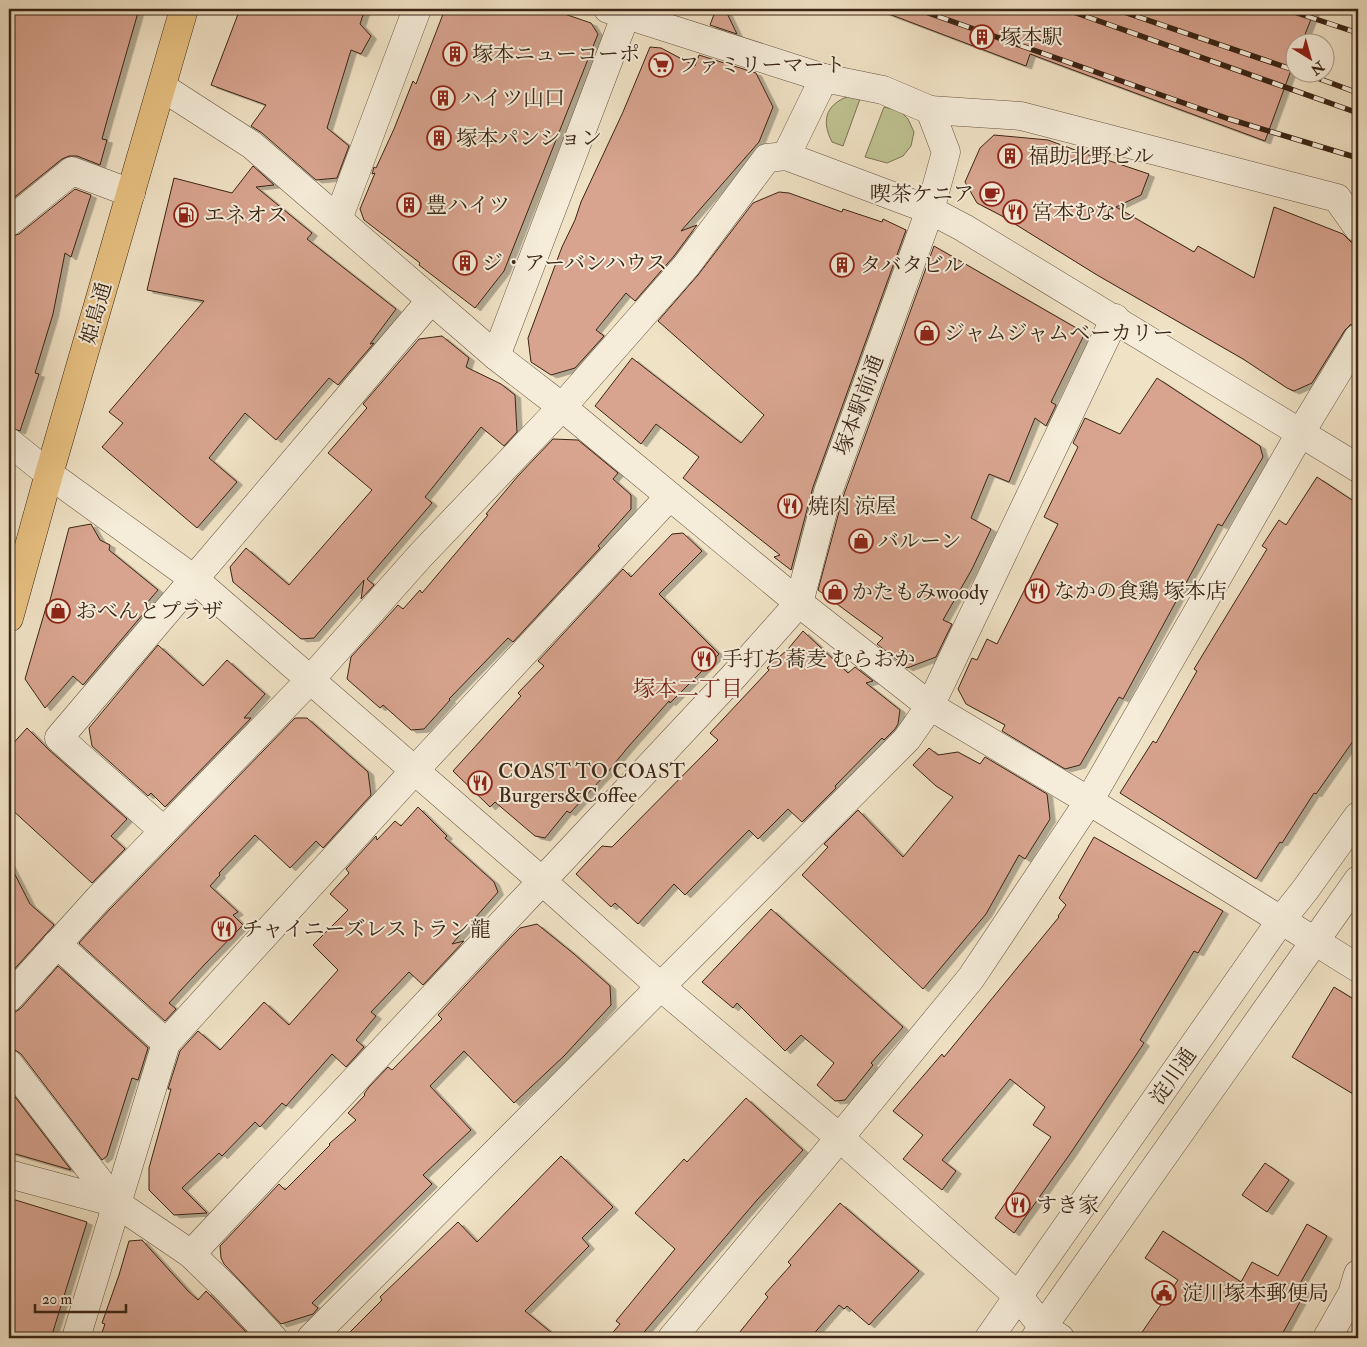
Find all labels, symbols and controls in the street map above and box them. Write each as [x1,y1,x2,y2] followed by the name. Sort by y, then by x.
[969,24,995,50] building icon: 塚本駅
[1000,24,1063,51] place label: 塚本駅
[1284,32,1334,82] north arrow
[442,41,468,67] building icon: 塚本ニューコーポ
[472,41,640,68] place label: 塚本ニューコーポ
[648,52,674,78] supermarket icon: ファミリーマート
[678,52,846,79] place label: ファミリーマート
[1307,57,1328,79] text: N
[430,85,456,111] building icon: ハイツ山口
[460,85,565,112] place label: ハイツ山口
[426,125,452,151] building icon: 塚本パンション
[456,125,602,152] place label: 塚本パンション
[997,143,1023,169] building icon: 福助北野ビル
[1028,143,1154,170] place label: 福助北野ビル
[870,181,974,208] place label: 喫茶ケニア
[979,181,1005,207] cafe icon: 喫茶ケニア
[396,192,422,218] building icon: 豊ハイツ
[426,192,510,219] place label: 豊ハイツ
[1002,199,1028,225] restaurant icon: 宮本むなし
[1032,199,1137,226] place label: 宮本むなし
[173,202,199,228] fuel station icon: エネオス
[204,202,288,229] place label: エネオス
[452,250,478,276] building icon: ジ・アーバンハウス
[482,250,667,277] place label: ジ・アーバンハウス
[829,252,855,278] building icon: タバタビル
[860,252,965,279] place label: タバタビル
[75,279,118,347] street label: 姫島通
[914,320,940,346] shop icon: ジャムジャムベーカリー
[944,320,1174,347] place label: ジャムジャムベーカリー
[829,351,890,459] street label: 塚本駅前通
[777,493,803,519] restaurant icon: 焼肉 涼屋
[808,493,896,520] place label: 焼肉 涼屋
[848,528,874,554] shop icon: バルーン
[878,528,962,555] place label: バルーン
[1024,578,1050,604] restaurant icon: なかの食鶏 塚本店
[1054,578,1226,605] place label: なかの食鶏 塚本店
[822,579,848,605] shop icon: かたもみwoody
[852,579,989,606] place label: かたもみwoody
[45,598,71,624] shop icon: おべんとプラザ
[76,598,223,625] place label: おべんとプラザ
[691,646,717,672] restaurant icon: 手打ち蕎麦 むらおか
[722,646,915,673] place label: 手打ち蕎麦 むらおか
[633,675,743,703] district label: 塚本二丁目
[498,758,686,809] place label: COAST TO COAST Burgers&Coffee
[467,770,493,796] restaurant icon: COAST TO COAST Burgers&Coffee
[211,916,237,942] restaurant icon: チャイニーズレストラン龍
[242,916,491,943] place label: チャイニーズレストラン龍
[1144,1043,1203,1110] street label: 淀川通
[1005,1192,1031,1218] restaurant icon: すき家
[1036,1192,1099,1219] place label: すき家
[1151,1280,1177,1306] public building icon: 淀川塚本郵便局
[1182,1280,1329,1307] place label: 淀川塚本郵便局
[35,1282,126,1314] scale bar
[42,1290,72,1309] text: 20 m

